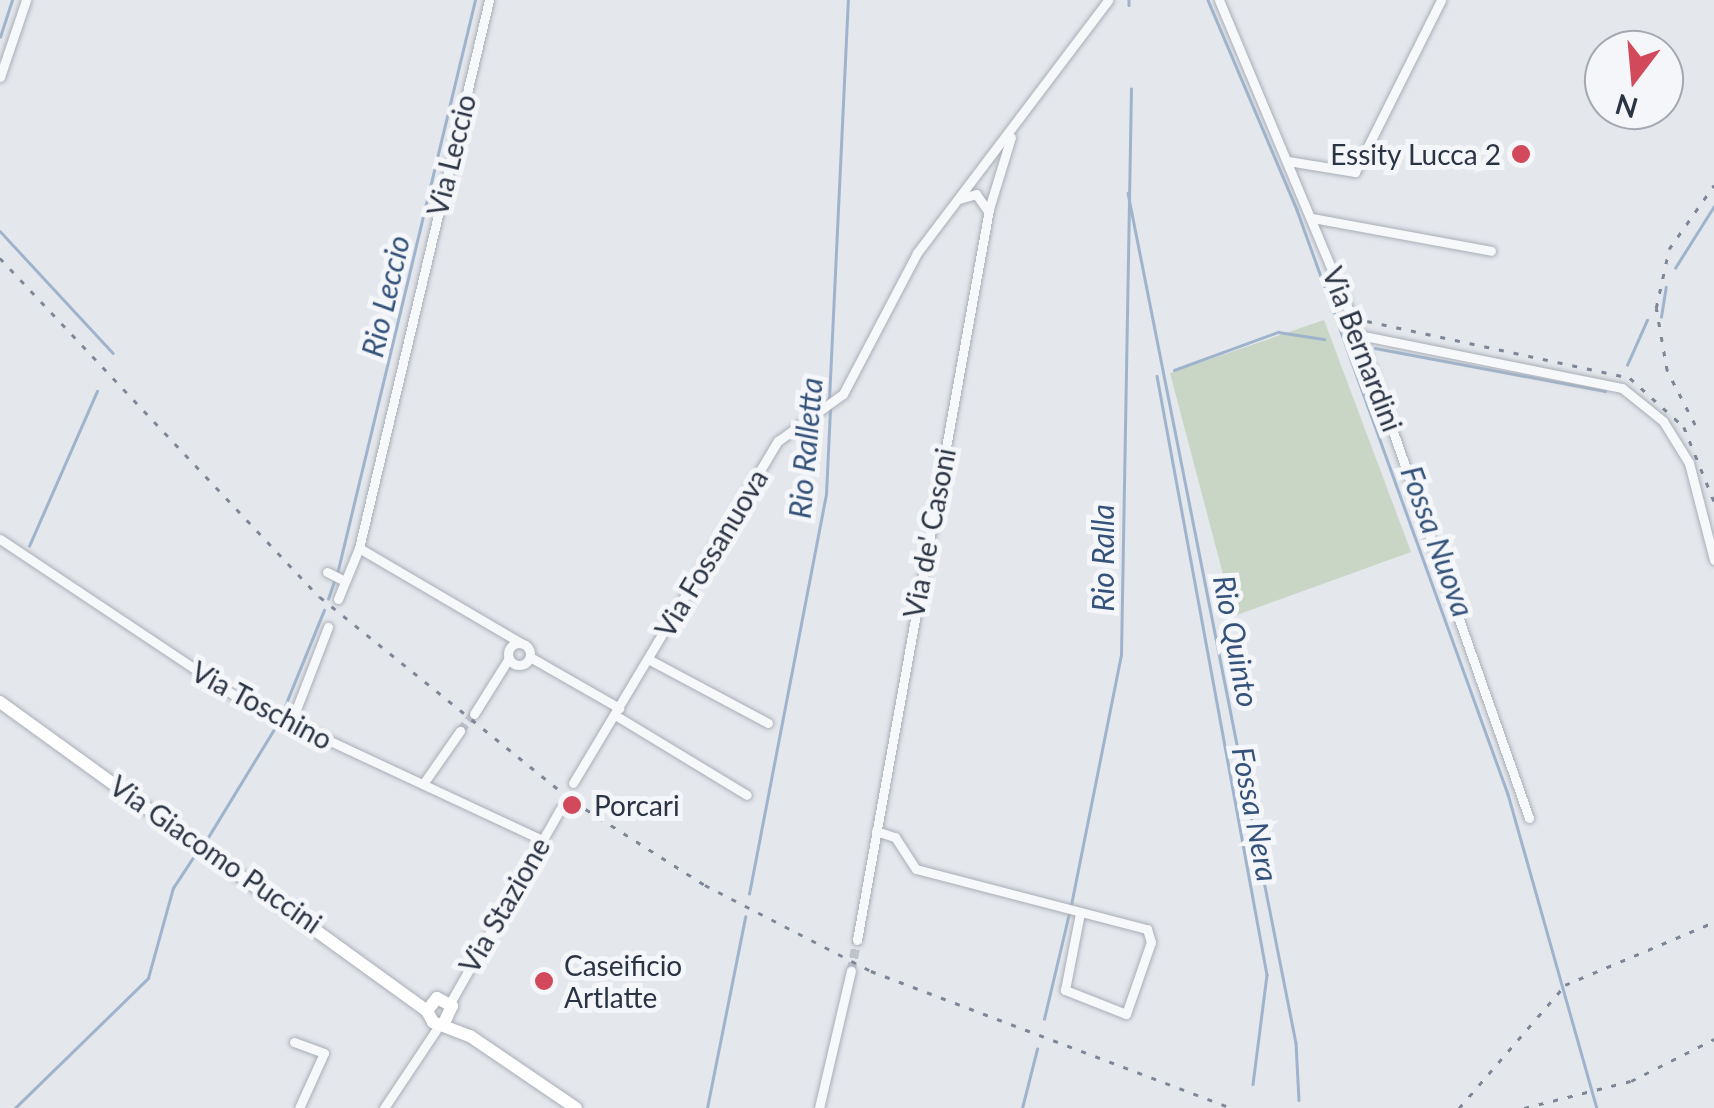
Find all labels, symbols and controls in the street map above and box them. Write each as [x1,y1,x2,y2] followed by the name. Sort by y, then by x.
[1584,30,1684,130] north arrow
[1611,88,1641,126] text: N
[420,91,482,219] street label: Via Leccio
[1329,137,1501,171] place label: Essity Lucca 2
[1510,143,1532,165] marker: Essity Lucca 2
[354,232,416,360] water label: Rio Leccio
[1316,262,1410,436] street label: Via Bernardini
[781,376,829,520] water label: Rio Ralletta
[896,445,962,621] street label: Via de' Casoni
[1394,461,1482,621] water label: Fossa Nuova
[648,463,774,643] street label: Via Fossanuova
[1084,504,1120,612] water label: Rio Ralla
[1207,572,1267,710] water label: Rio Quinto
[186,654,338,756] street label: Via Toschino
[1225,744,1287,884] water label: Fossa Nera
[104,768,328,940] street label: Via Giacomo Puccini
[594,788,680,822] place label: Porcari
[559,792,585,818] marker: Porcari
[452,831,556,979] street label: Via Stazione
[564,948,682,1014] place label: Caseificio Artlatte
[533,970,555,992] marker: Caseificio Artlatte

